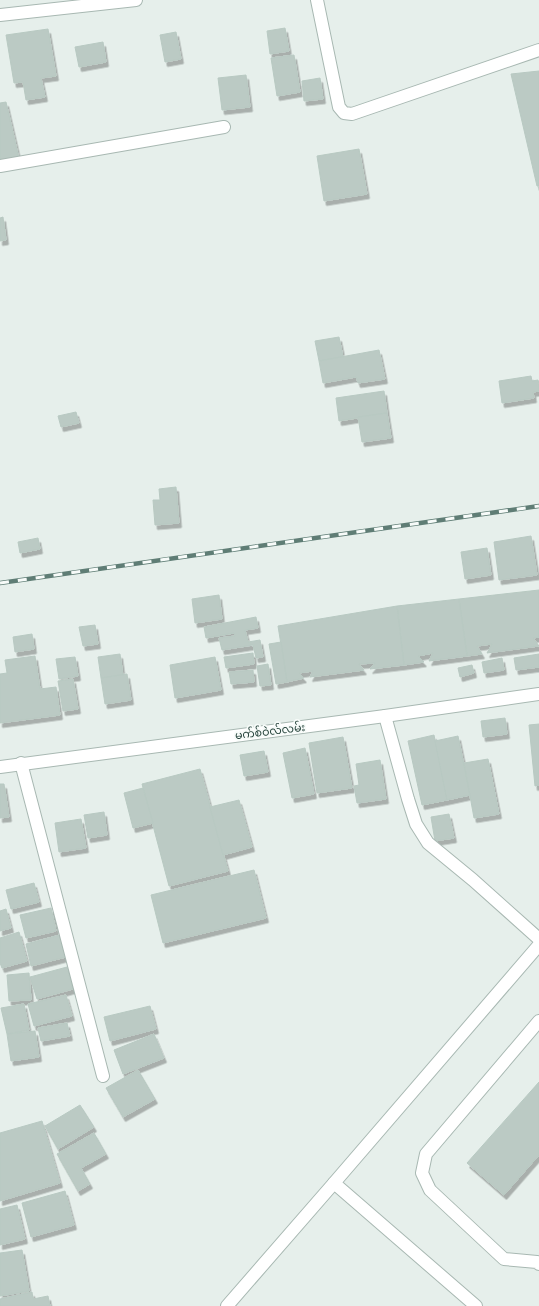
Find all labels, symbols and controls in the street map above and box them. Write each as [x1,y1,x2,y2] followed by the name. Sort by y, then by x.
[234,720,306,742] street label: မက်စ်ဝဲလ်လမ်း

